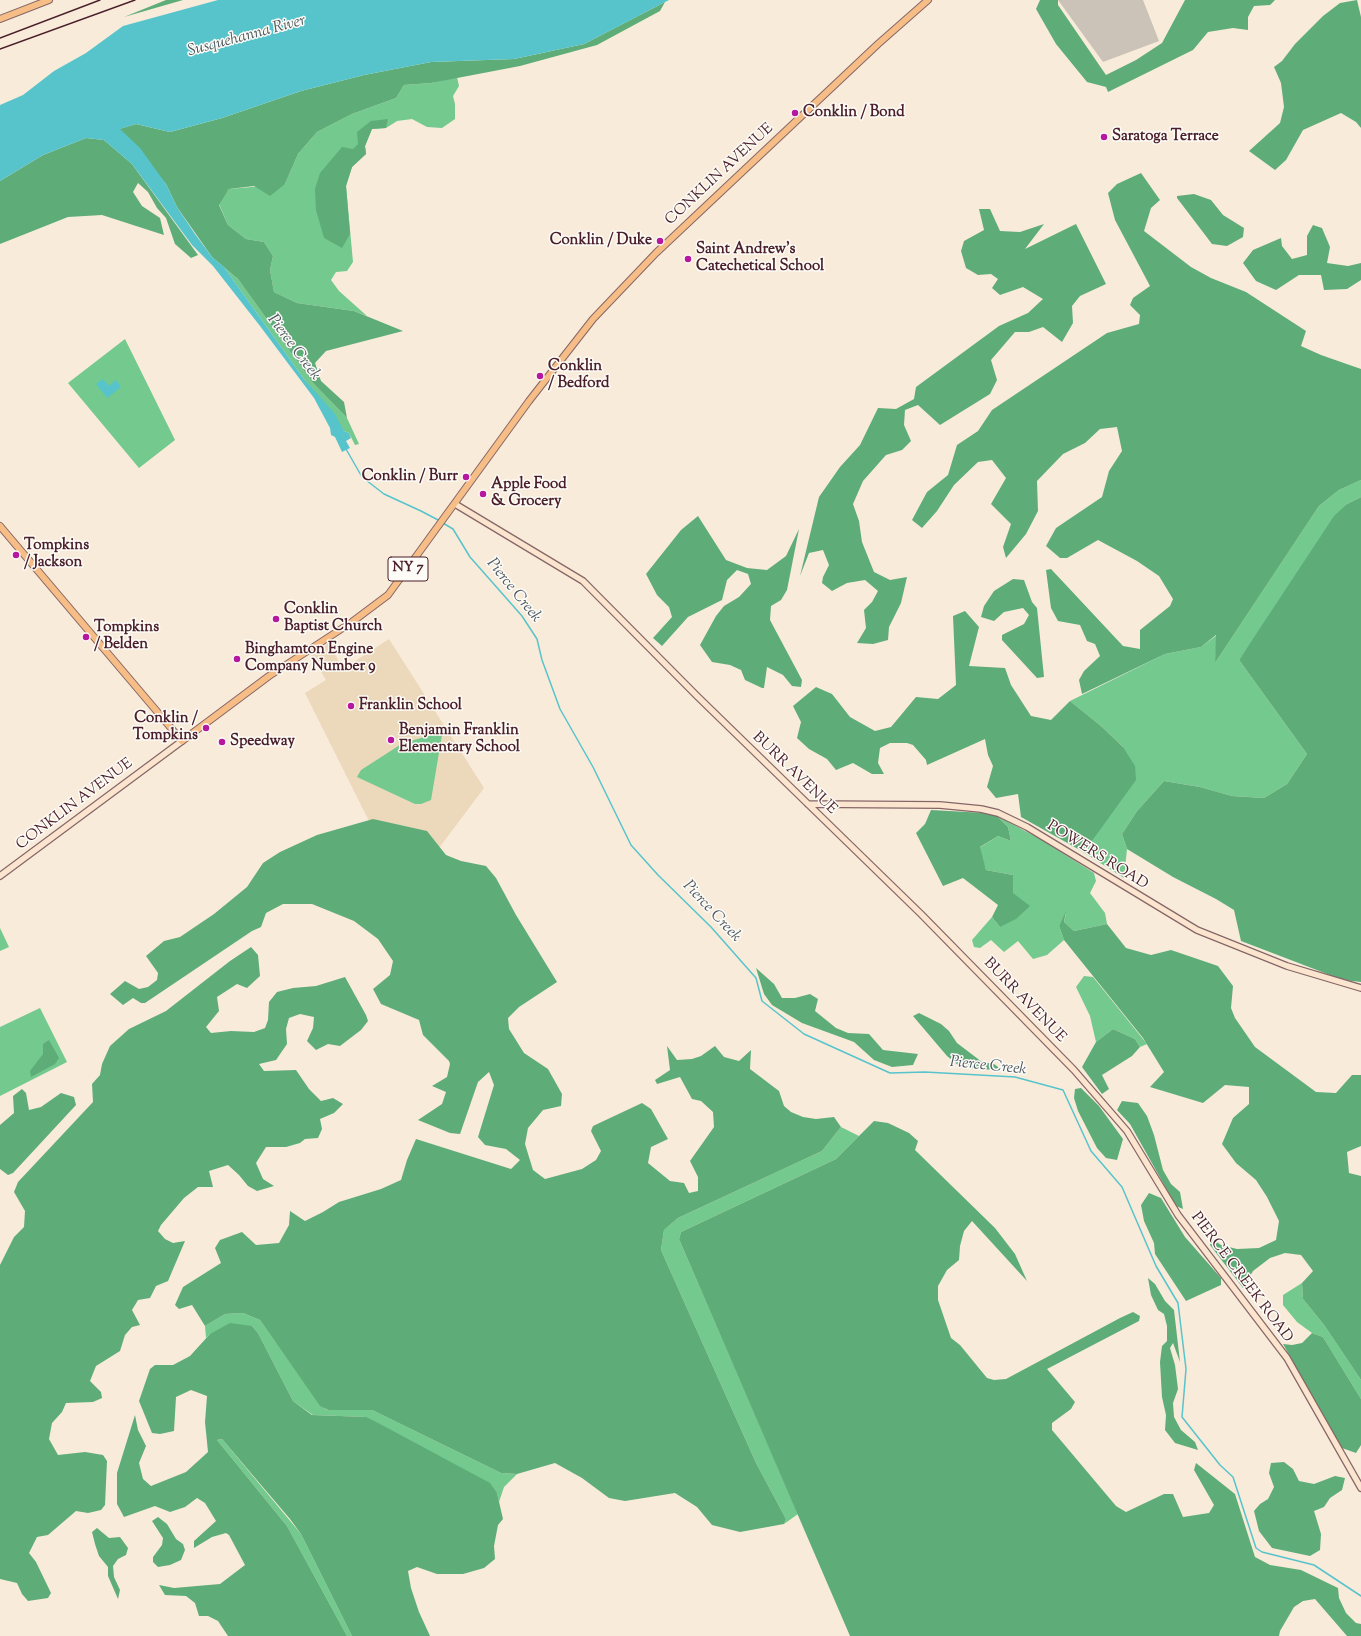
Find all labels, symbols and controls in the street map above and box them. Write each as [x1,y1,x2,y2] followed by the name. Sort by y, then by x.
[186,12,308,62] water label: Susquehanna River
[803,104,905,122] place label: Conklin / Bond
[790,108,800,118] marker: Conklin / Bond
[662,120,778,230] street label: CONKLIN AVENUE
[1112,128,1219,146] place label: Saratoga Terrace
[1099,132,1109,142] marker: Saratoga Terrace
[550,232,652,250] place label: Conklin / Duke
[655,236,665,246] marker: Conklin / Duke
[696,241,824,276] place label: Saint Andrew's Catechetical School
[683,254,693,264] marker: Saint Andrew's Catechetical School
[262,311,324,385] water label: Pierce Creek
[548,358,610,393] place label: Conklin / Bedford
[535,371,545,381] marker: Conklin / Bedford
[362,468,458,486] place label: Conklin / Burr
[461,472,471,482] marker: Conklin / Burr
[491,476,567,511] place label: Apple Food & Grocery
[478,489,488,499] marker: Apple Food & Grocery
[24,537,89,572] place label: Tompkins / Jackson
[11,550,21,560] marker: Tompkins / Jackson
[481,555,545,627] water label: Pierce Creek
[388,557,428,581] road number: NY 7
[284,601,383,636] place label: Conklin Baptist Church
[271,614,281,624] marker: Conklin Baptist Church
[94,619,159,654] place label: Tompkins / Belden
[81,632,91,642] marker: Tompkins / Belden
[245,641,376,676] place label: Binghamton Engine Company Number 9
[232,654,242,664] marker: Binghamton Engine Company Number 9
[359,697,462,715] place label: Franklin School
[346,701,356,711] marker: Franklin School
[133,710,198,745] place label: Conklin / Tompkins
[399,722,520,757] place label: Benjamin Franklin Elementary School
[201,723,211,733] marker: Conklin / Tompkins
[748,729,840,819] street label: BURR AVENUE
[230,733,295,751] place label: Speedway
[386,735,396,745] marker: Benjamin Franklin Elementary School
[217,737,227,747] marker: Speedway
[13,755,137,855] street label: CONKLIN AVENUE
[1043,818,1151,894] street label: POWERS ROAD
[678,877,744,947] water label: Pierce Creek
[979,955,1069,1047] street label: BURR AVENUE
[949,1053,1027,1081] water label: Pierce Creek
[1186,1209,1296,1347] street label: PIERCE CREEK ROAD

